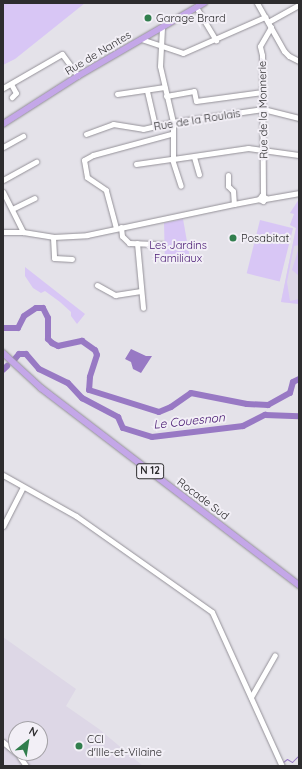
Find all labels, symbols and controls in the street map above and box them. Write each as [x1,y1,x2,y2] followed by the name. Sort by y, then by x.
[156,11,226,25] place label: Garage Brard
[143,13,153,23] marker: Garage Brard
[63,28,133,78] street label: Rue de Nantes
[256,61,270,159] street label: Rue de la Monnerie
[153,107,241,133] street label: Rue de la Roulais
[241,231,289,245] place label: Posabitat
[228,233,238,243] marker: Posabitat
[149,239,207,265] park label: Les Jardins Familiaux
[153,410,225,432] water label: Le Couesnon
[136,463,164,479] road number: N 12
[175,475,231,523] street label: Rocade Sud
[8,721,48,761] north arrow
[26,723,41,740] text: N
[87,733,162,759] place label: CCI d'Ille-et-Vilaine
[74,741,84,751] marker: CCI d'Ille-et-Vilaine

